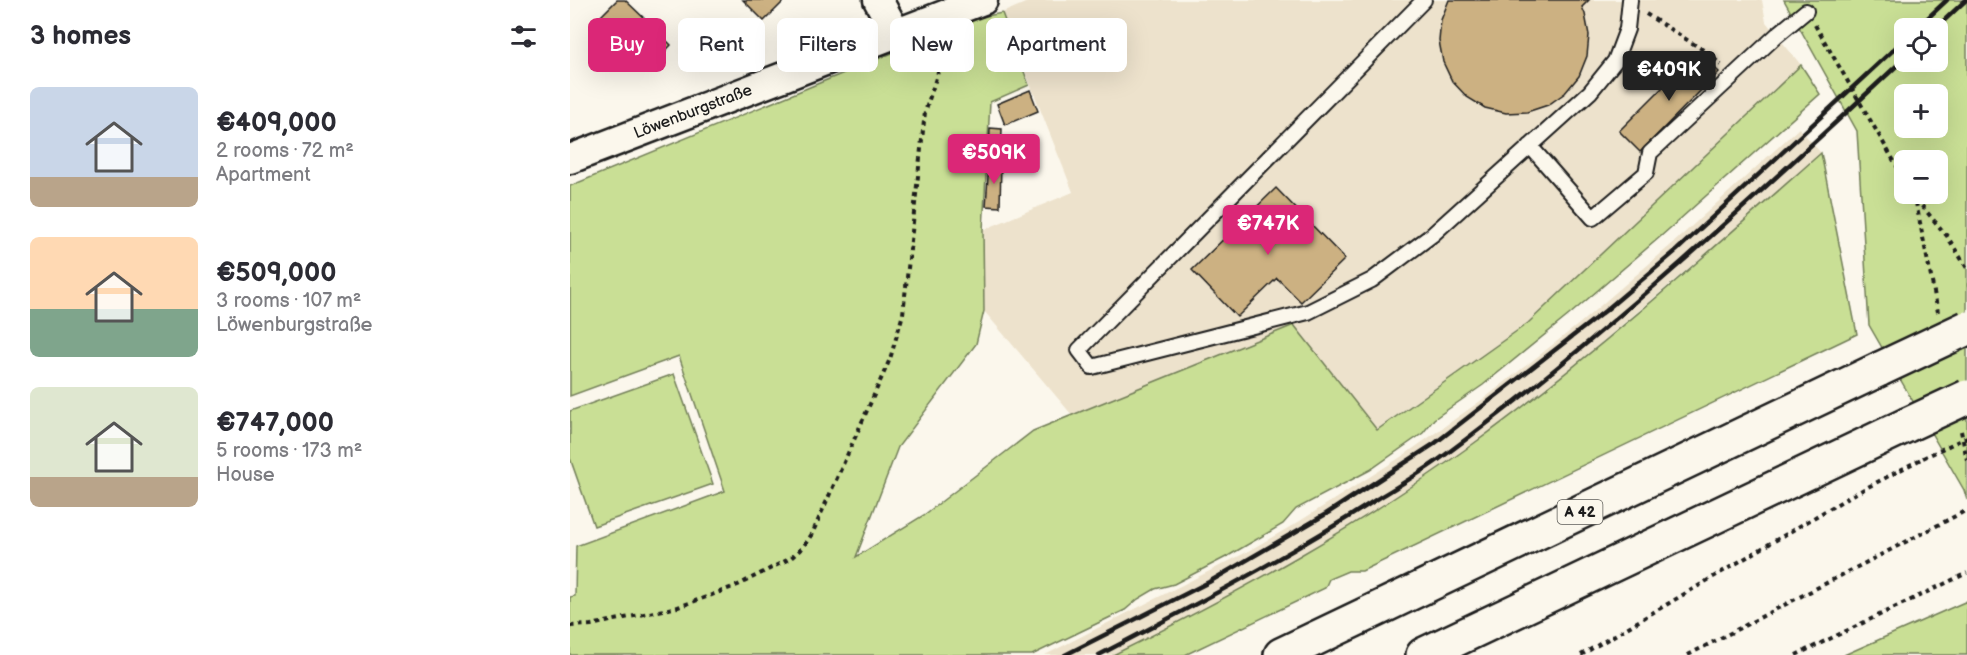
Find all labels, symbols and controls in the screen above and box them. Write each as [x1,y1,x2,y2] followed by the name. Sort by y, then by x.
[588,18,666,72] chip: Buy
[678,18,765,72] chip: Rent
[777,18,878,72] chip: Filters
[890,18,974,72] chip: New
[986,18,1127,72] chip: Apartment
[1894,18,1948,204] map controls
[1894,18,1948,72] button: locate
[507,20,540,53] icon: filters
[30,21,131,52] text: 3 homes
[1627,51,1711,102] pin: €409K
[1637,58,1701,82] text: €409K
[631,81,755,143] street label: Löwenburgstraße
[1894,84,1948,138] button: +
[216,108,337,139] text: €409,000
[78,111,150,183] icon: home
[952,134,1036,185] pin: €509K
[216,139,354,163] text: 2 rooms · 72 m²
[962,141,1026,165] text: €509K
[1894,150,1948,204] button: −
[216,163,311,187] text: Apartment
[1226,205,1310,256] pin: €747K
[1237,212,1299,236] text: €747K
[216,258,336,289] text: €509,000
[78,261,150,333] icon: home
[216,289,361,313] text: 3 rooms · 107 m²
[216,313,372,337] text: Löwenburgstraße
[216,408,334,439] text: €747,000
[78,411,150,483] icon: home
[216,439,362,463] text: 5 rooms · 173 m²
[216,463,275,487] text: House
[1558,500,1602,524] road number: A 42

